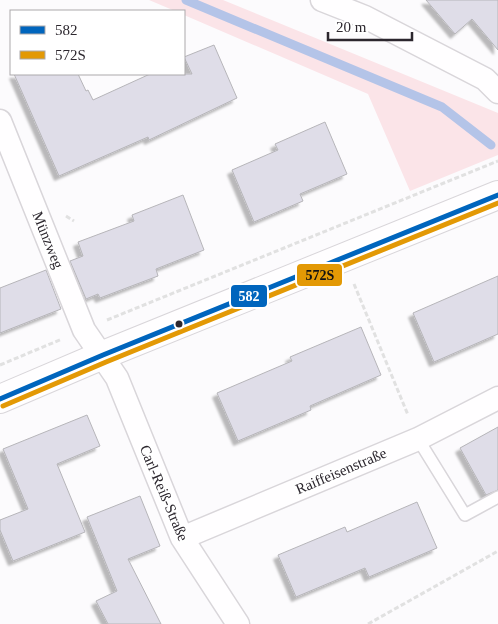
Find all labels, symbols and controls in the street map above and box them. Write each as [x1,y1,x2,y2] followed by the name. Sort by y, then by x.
[10,10,185,75] legend
[328,10,412,42] scale bar
[336,19,367,35] text: 20 m
[55,22,78,38] text: 582
[55,47,86,63] text: 572S
[29,209,67,271] street label: Münzweg
[296,263,343,287] line badge: 572S
[306,268,335,283] text: 572S
[230,284,268,308] line badge: 582
[239,289,260,304] text: 582
[174,319,184,329] unlabelled marker
[137,443,192,544] street label: Carl-Reiß-Straße
[293,445,389,497] street label: Raiffeisenstraße

